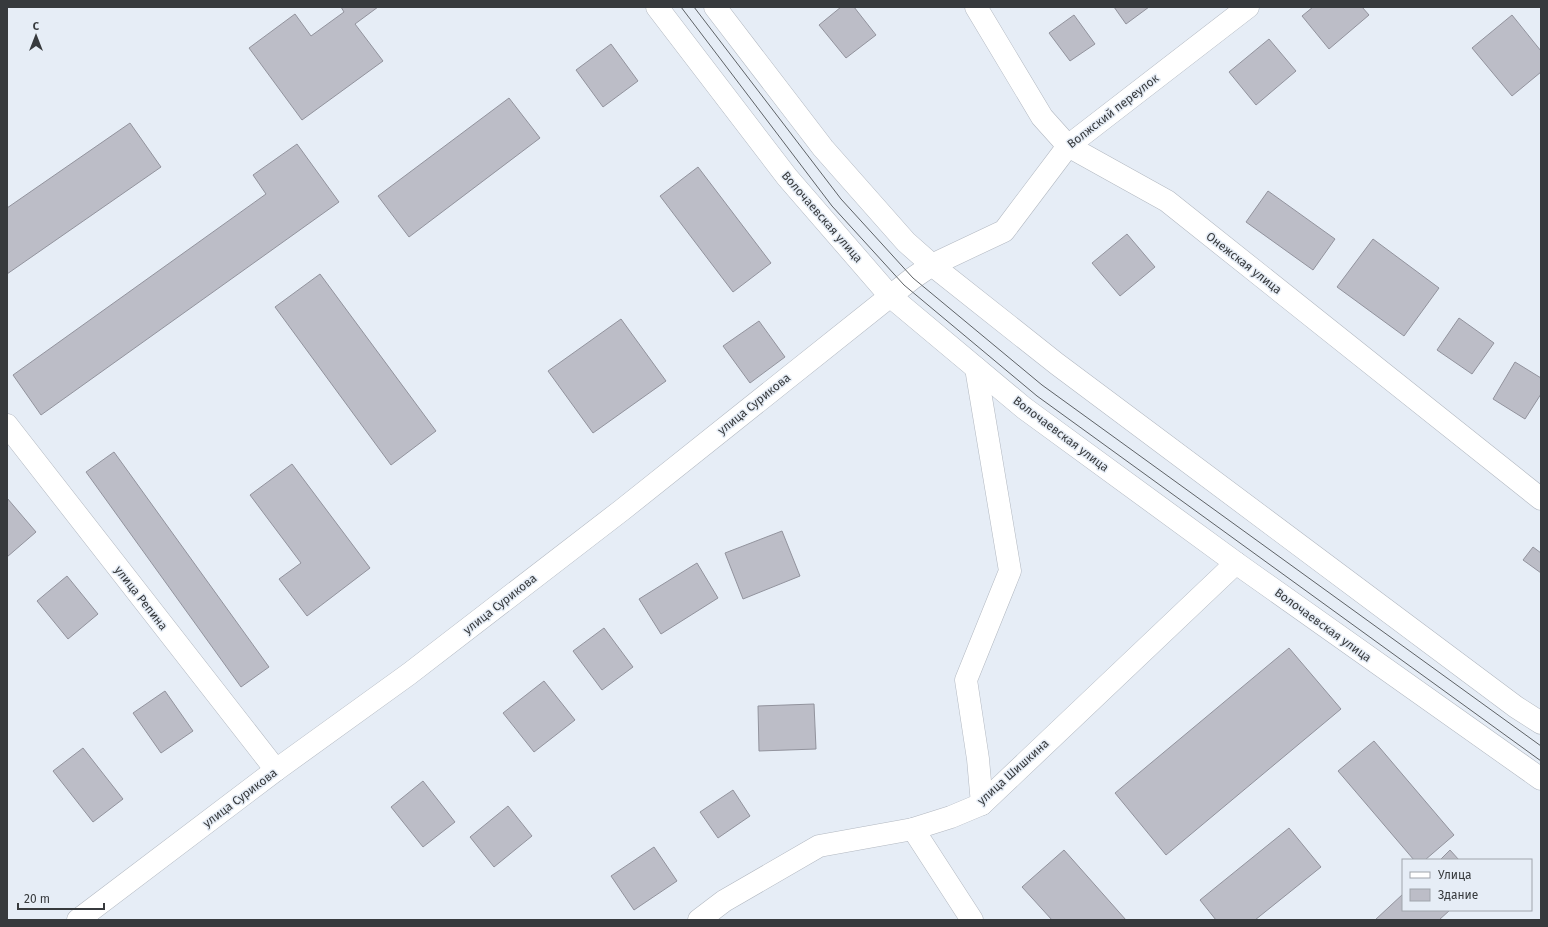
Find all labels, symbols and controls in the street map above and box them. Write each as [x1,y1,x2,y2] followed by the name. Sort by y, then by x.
[16,16,56,56] north arrow
[33,20,40,33] text: С
[1064,70,1162,151] street label: Волжский переулок
[779,169,865,265] street label: Волочаевская улица
[1203,229,1285,297] street label: Онежская улица
[715,370,793,438] street label: улица Сурикова
[1010,393,1112,475] street label: Волочаевская улица
[112,563,170,633] street label: улица Репина
[461,571,539,637] street label: улица Сурикова
[1272,585,1374,665] street label: Волочаевская улица
[974,736,1052,808] street label: улица Шишкина
[200,766,280,830] street label: улица Сурикова
[1402,859,1532,911] legend
[1438,868,1472,882] text: Улица
[18,885,104,911] scale bar
[1438,888,1478,902] text: Здание
[24,892,50,906] text: 20 m

